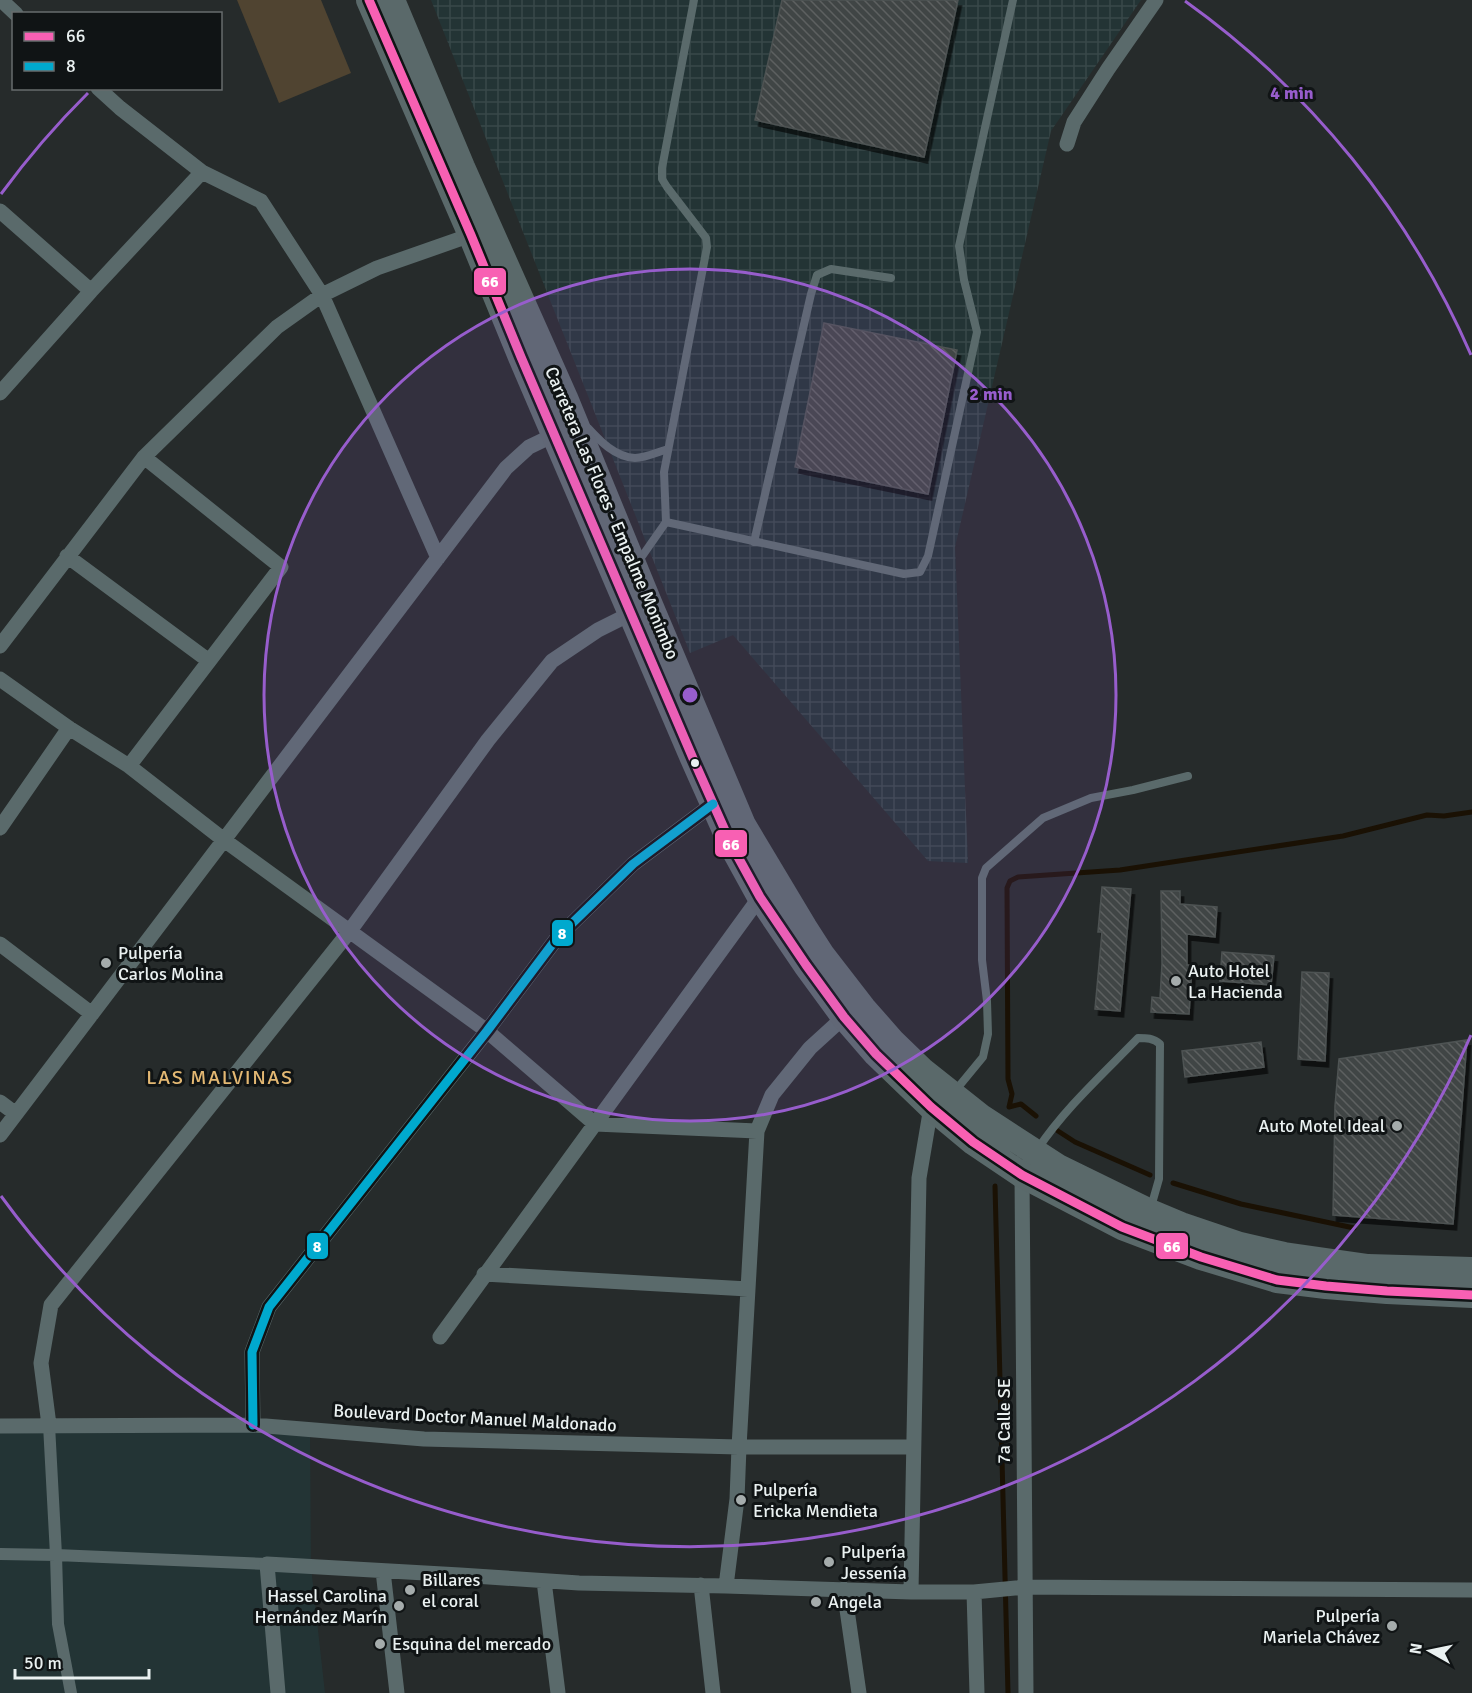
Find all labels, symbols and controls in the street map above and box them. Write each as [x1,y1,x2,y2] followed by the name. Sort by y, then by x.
[12,12,222,90] legend
[66,25,85,47] text: 66
[66,55,76,77] text: 8
[1270,82,1314,104] text: 4 min
[473,267,507,296] line badge: 66
[481,272,499,292] text: 66
[540,363,684,663] street label: Carretera Las Flores - Empalme Monimbo
[969,383,1013,405] text: 2 min
[680,685,700,705] centre of rings
[689,757,701,769] unlabelled marker
[714,829,748,858] line badge: 66
[722,835,740,855] text: 66
[551,919,574,947] line badge: 8
[558,924,567,944] text: 8
[118,942,224,985] place label: Pulpería Carlos Molina
[99,956,113,970] marker: Pulpería Carlos Molina
[1188,960,1283,1003] place label: Auto Hotel La Hacienda
[1169,974,1183,988] marker: Auto Hotel La Hacienda
[146,1065,294,1090] district label: LAS MALVINAS
[1259,1115,1385,1137] place label: Auto Motel Ideal
[1390,1119,1404,1133] marker: Auto Motel Ideal
[306,1232,329,1260] line badge: 8
[1155,1232,1189,1260] line badge: 66
[313,1237,322,1257] text: 8
[1163,1237,1181,1257] text: 66
[993,1378,1015,1464] street label: 7a Calle SE
[333,1400,617,1436] street label: Boulevard Doctor Manuel Maldonado
[753,1479,878,1522] place label: Pulpería Ericka Mendieta
[734,1493,748,1507] marker: Pulpería Ericka Mendieta
[841,1541,907,1584] place label: Pulpería Jessenía
[822,1555,836,1569] marker: Pulpería Jessenía
[422,1569,481,1612] place label: Billares el coral
[403,1583,417,1597] marker: Billares el coral
[255,1585,387,1628] place label: Hassel Carolina Hernández Marín
[828,1591,882,1613] place label: Angela
[809,1595,823,1609] marker: Angela
[392,1599,406,1613] marker: Hassel Carolina Hernández Marín
[1263,1605,1380,1648] place label: Pulpería Mariela Chávez
[1385,1619,1399,1633] marker: Pulpería Mariela Chávez
[1400,1621,1460,1681] north arrow
[392,1633,551,1655] place label: Esquina del mercado
[373,1637,387,1651] marker: Esquina del mercado
[15,1642,148,1680] scale bar
[1405,1642,1427,1656] text: N
[24,1652,62,1674] text: 50 m

